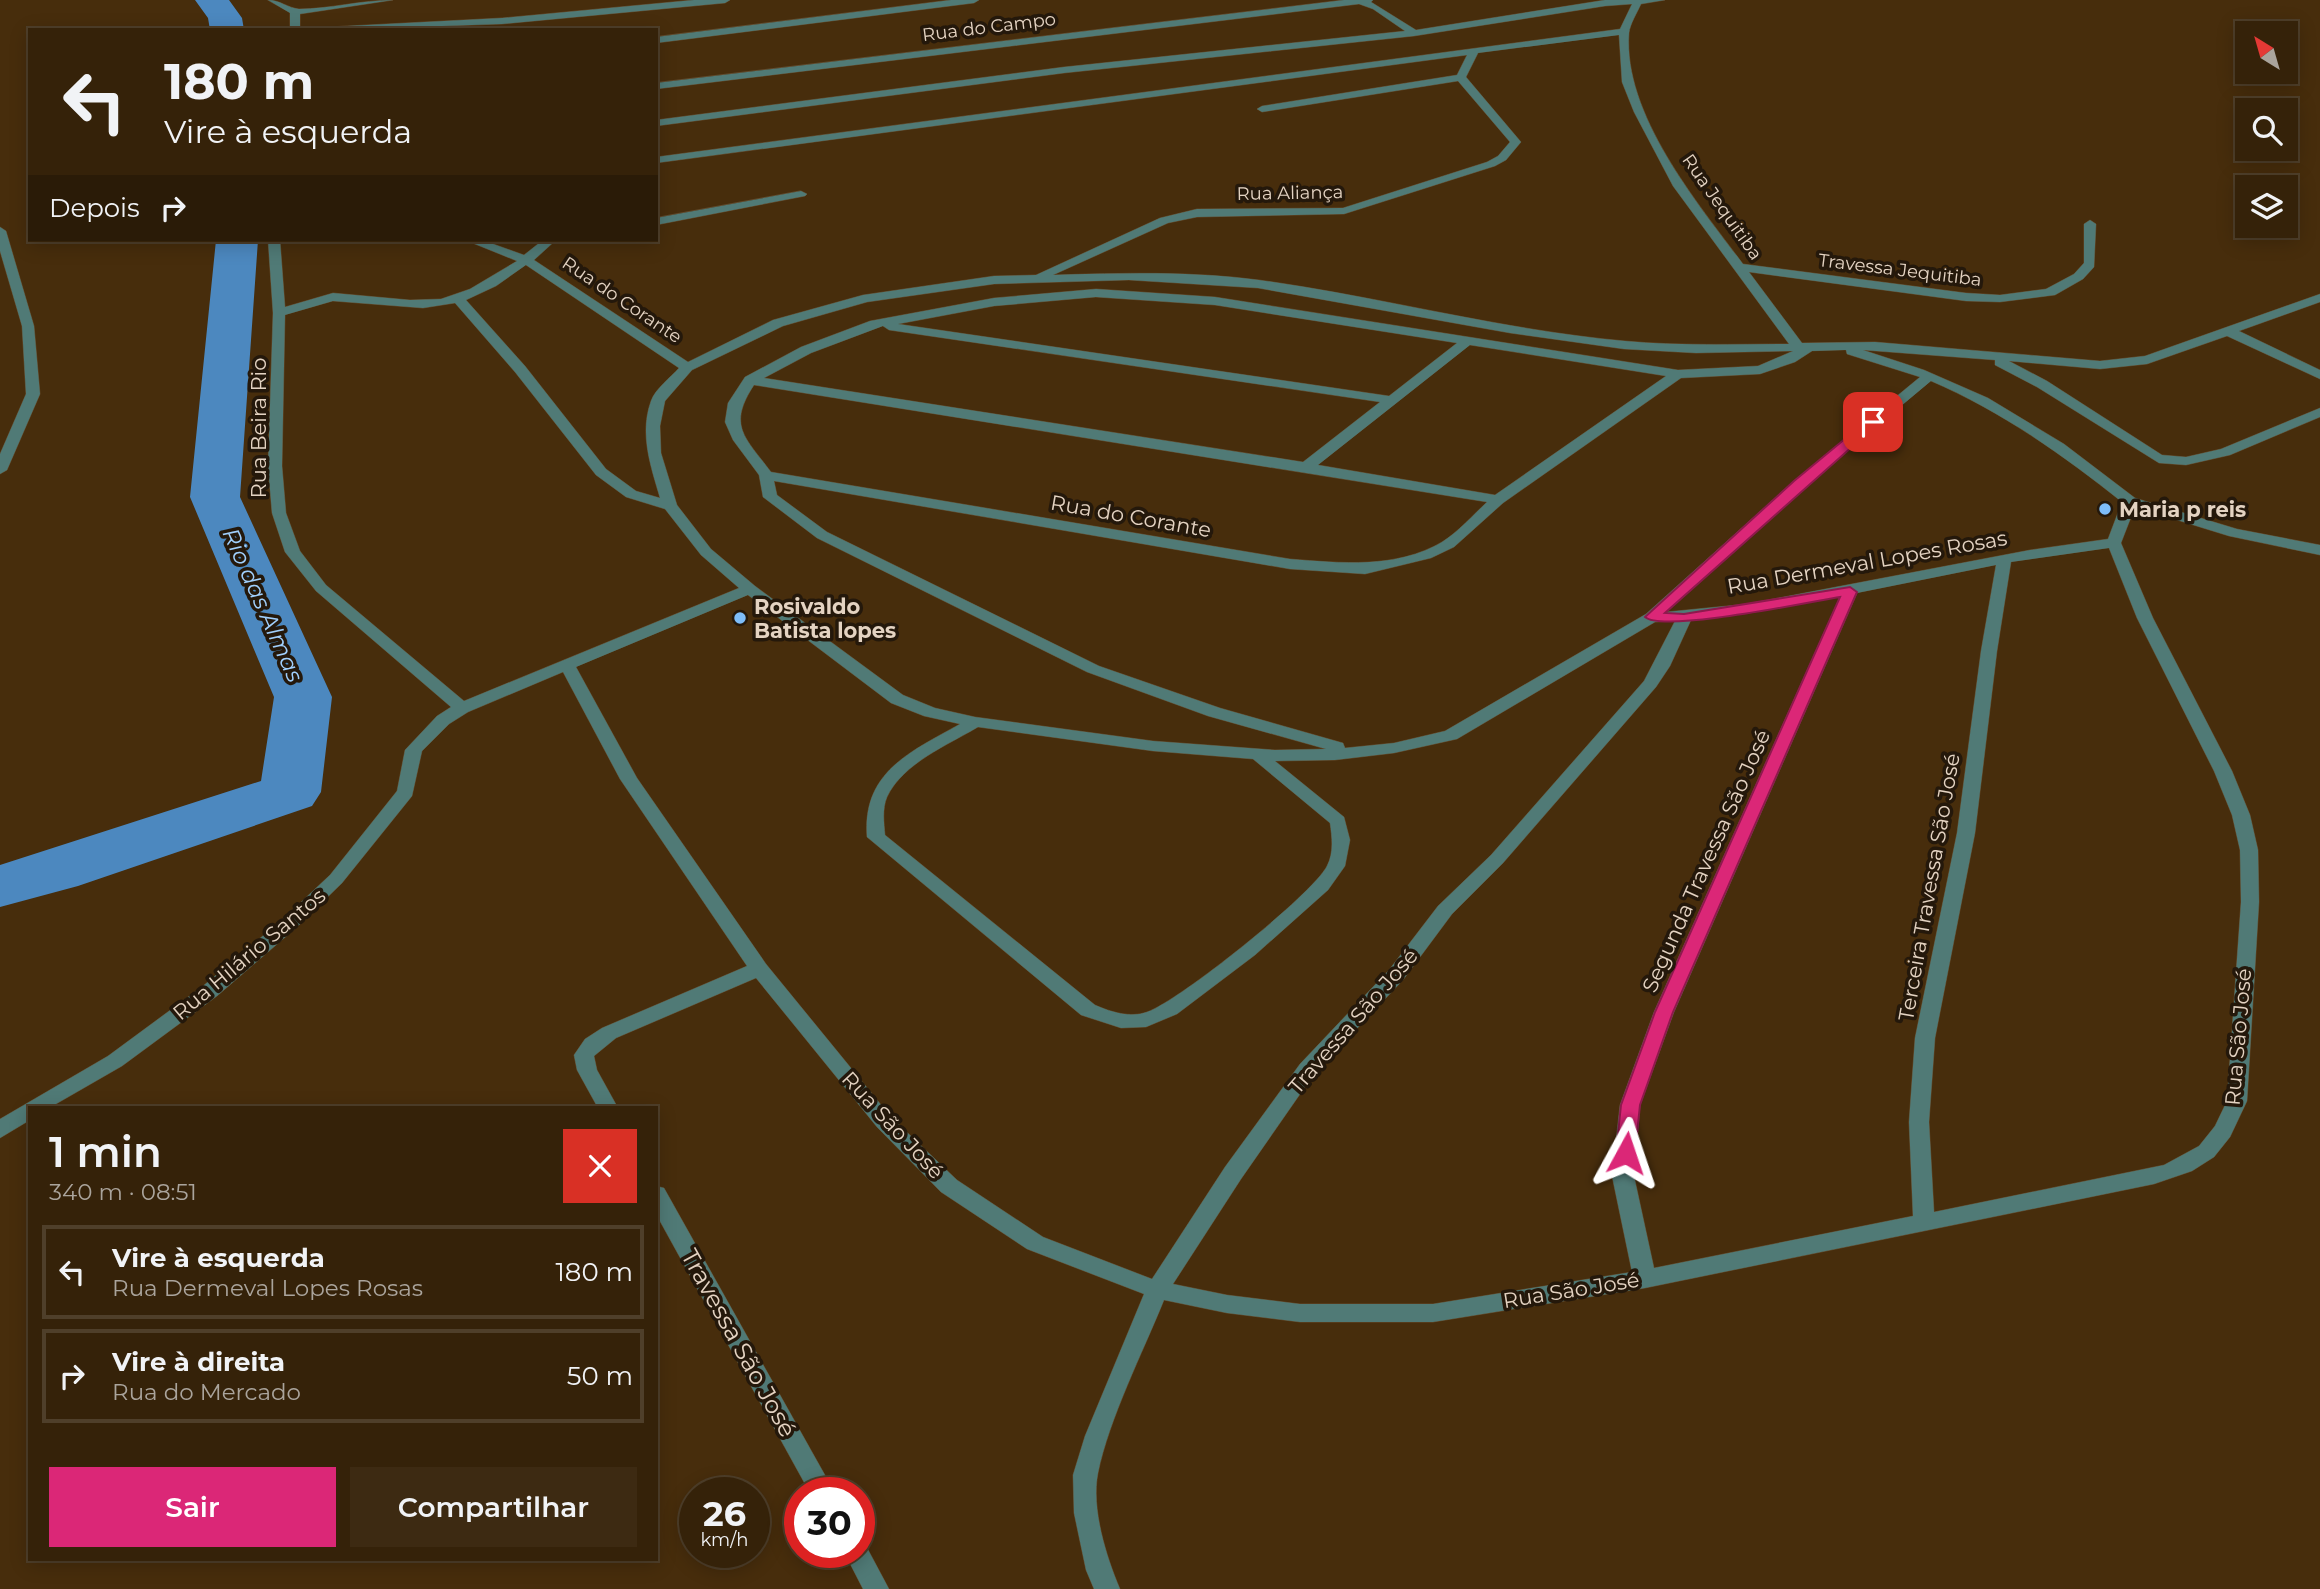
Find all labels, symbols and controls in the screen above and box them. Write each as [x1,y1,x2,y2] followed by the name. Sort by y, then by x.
[921,8,1057,46] street label: Rua do Campo
[2235,21,2298,84] north arrow
[2235,21,2298,238] map controls
[164,52,314,111] text: 180 m
[49,56,140,147] icon: left
[2235,98,2298,161] button: search
[164,112,412,151] text: Vire à esquerda
[1677,150,1767,264] street label: Rua Jequitiba
[2235,175,2298,238] button: layers
[1237,181,1343,205] street label: Rua Aliança
[154,189,192,227] icon: right
[49,192,140,224] text: Depois
[1817,249,1983,291] street label: Travessa Jequitiba
[558,252,686,348] street label: Rua do Corante
[246,358,271,498] street label: Rua Beira Rio
[1843,392,1903,452] pin
[1854,403,1892,441] icon: arrive
[1049,490,1213,542] street label: Rua do Corante
[2119,497,2246,522] place label: Maria p reis
[2097,501,2113,517] marker: Maria p reis
[217,524,309,686] water label: Rio das Almas
[1725,525,2009,599] street label: Rua Dermeval Lopes Rosas
[754,594,896,643] place label: Rosivaldo Batista lopes
[732,610,748,626] marker: Rosivaldo Batista lopes
[1637,726,1775,996] street label: Segunda Travessa São José
[1893,751,1965,1023] street label: Terceira Travessa São José
[168,883,330,1025] street label: Rua Hilário Santos
[1283,943,1423,1099] street label: Travessa São José
[2220,967,2256,1107] street label: Rua São José
[837,1066,949,1184] street label: Rua São José
[1589,1116,1663,1190] position arrow
[49,1126,162,1178] text: 1 min
[563,1129,637,1203] button: close
[49,1178,197,1206] text: 340 m · 08:51
[112,1242,325,1274] text: Vire à esquerda
[675,1244,803,1442] street label: Travessa São José
[53,1253,91,1291] icon: left
[555,1256,633,1288] text: 180 m
[1501,1267,1641,1313] street label: Rua São José
[112,1274,423,1302] text: Rua Dermeval Lopes Rosas
[112,1346,285,1378] text: Vire à direita
[53,1357,91,1395] icon: right
[567,1360,633,1392] text: 50 m
[112,1378,301,1406] text: Rua do Mercado
[49,1467,336,1547] button: Sair
[350,1467,637,1547] button: Compartilhar
[784,1477,875,1568] speed limit sign: 30
[703,1492,746,1535] text: 26
[700,1529,749,1551] text: km/h

